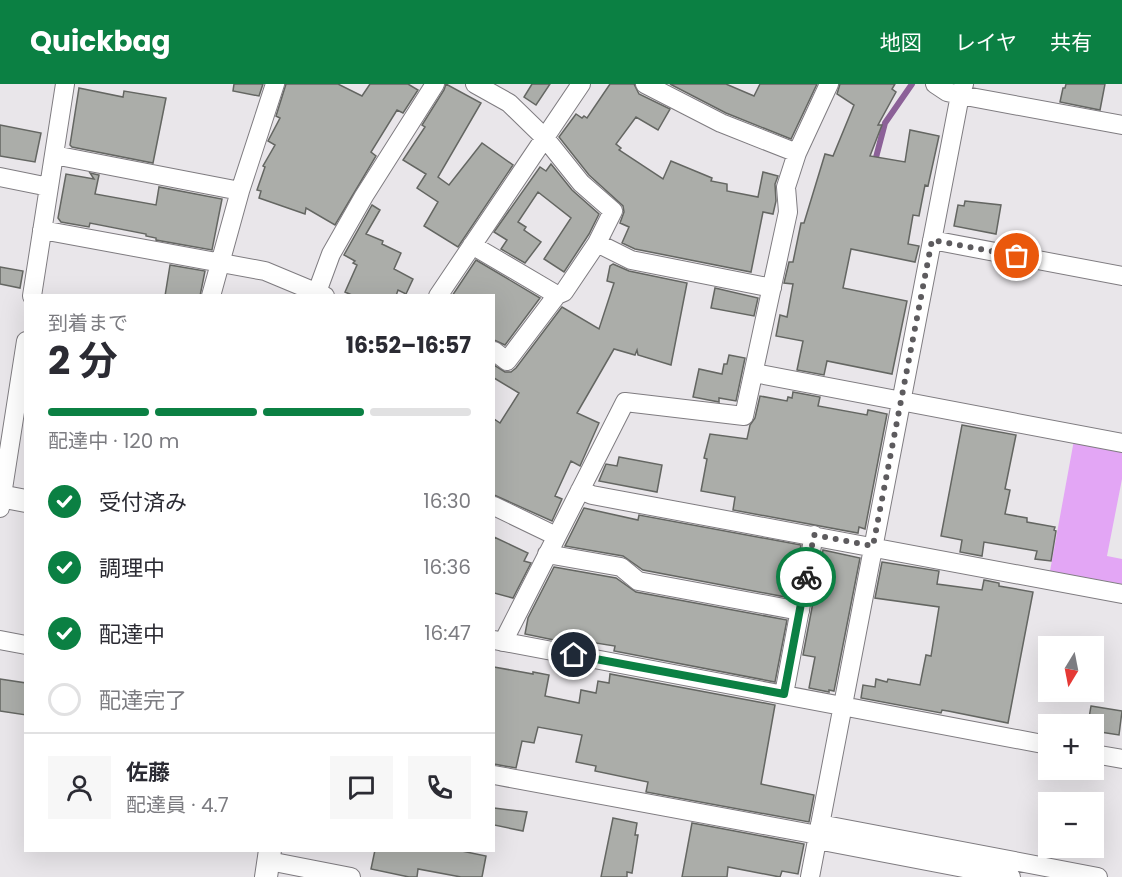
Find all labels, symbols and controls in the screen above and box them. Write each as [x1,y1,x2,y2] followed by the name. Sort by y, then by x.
[30,22,170,61] text: Quickbag
[880,28,922,57] text: 地図
[955,28,1017,57] text: レイヤ
[1050,28,1092,57] text: 共有
[991,230,1042,281] pin
[1000,239,1033,272] icon: bag
[48,309,128,337] text: 到着まで
[346,330,471,361] text: 16:52–16:57
[48,333,118,388] text: 2 分
[48,427,179,455] text: 配達中 · 120 m
[48,485,81,518] icon: check
[99,487,187,518] text: 受付済み
[423,487,471,515] text: 16:30
[776,547,836,607] courier
[48,551,81,584] icon: check
[99,553,165,584] text: 調理中
[423,553,471,581] text: 16:36
[790,561,823,594] icon: bike
[48,617,81,650] icon: check
[99,619,165,650] text: 配達中
[424,619,471,647] text: 16:47
[548,629,599,680] pin
[1038,636,1104,702] north arrow
[1038,636,1104,858] map controls
[557,638,590,671] icon: home
[99,685,187,716] text: 配達完了
[1038,714,1104,780] button: +
[48,756,111,819] button: person
[330,756,393,819] button: chat
[408,756,471,819] button: phone
[126,757,170,788] text: 佐藤
[126,791,229,819] text: 配達員 · 4.7
[1038,792,1104,858] button: −

